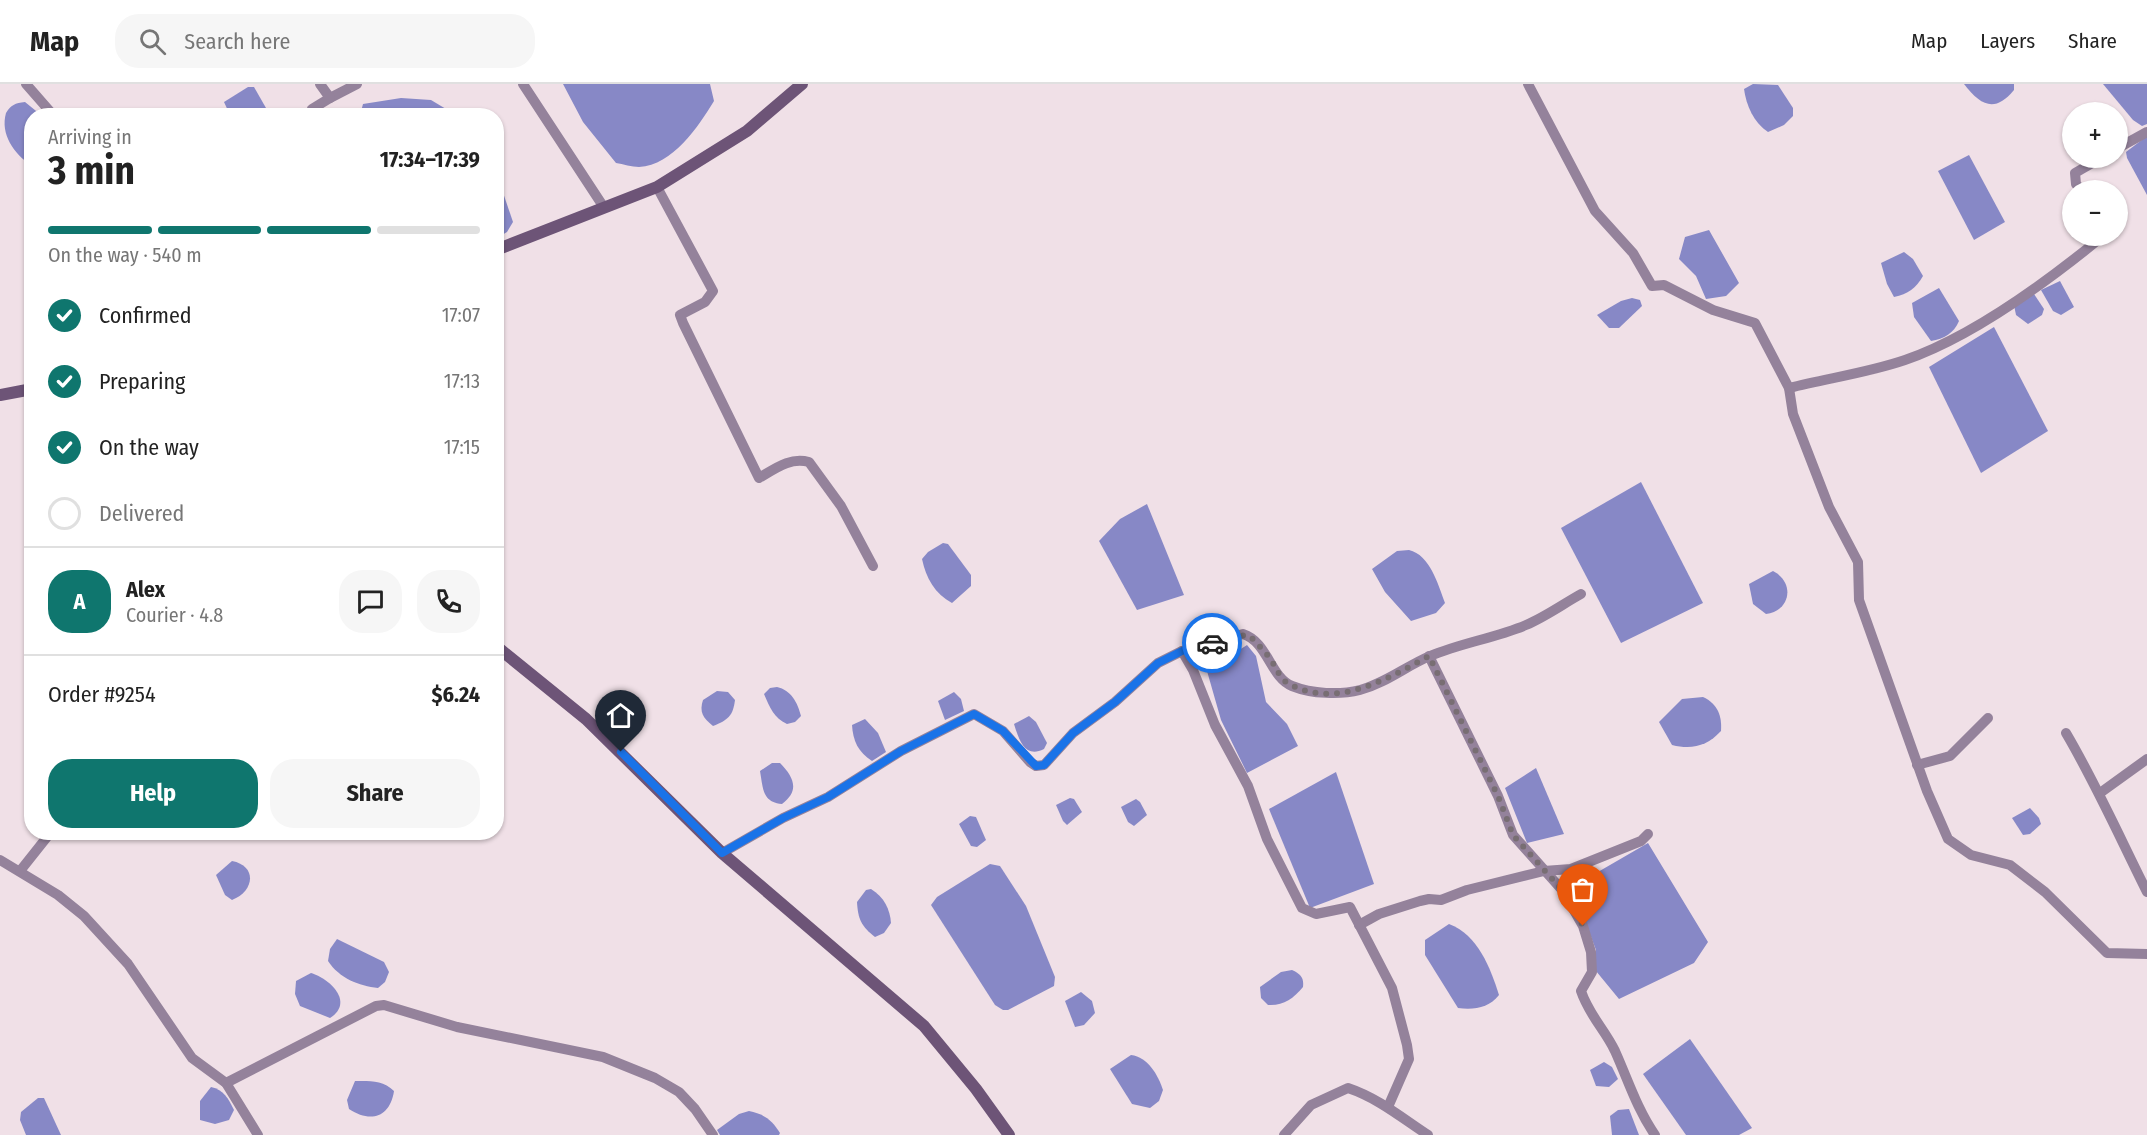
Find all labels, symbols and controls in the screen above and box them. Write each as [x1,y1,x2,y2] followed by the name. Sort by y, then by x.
[115,14,535,68] search box
[30,25,79,58] text: Map
[136,25,169,58] icon: search
[184,28,290,55] text: Search here
[1911,28,1947,54] text: Map
[1980,28,2035,54] text: Layers
[2068,28,2117,54] text: Share
[2062,102,2128,246] map controls
[2062,102,2128,168] button: +
[48,125,132,149] text: Arriving in
[380,146,480,173] text: 17:34–17:39
[48,148,135,194] text: 3 min
[2062,180,2128,246] button: −
[48,243,202,267] text: On the way · 540 m
[48,299,81,332] icon: check
[99,302,192,329] text: Confirmed
[442,303,480,327] text: 17:07
[48,365,81,398] icon: check
[99,368,185,395] text: Preparing
[444,369,480,393] text: 17:13
[48,431,81,464] icon: check
[99,434,199,461] text: On the way
[444,435,480,459] text: 17:15
[99,500,184,527] text: Delivered
[339,570,402,633] button: chat
[417,570,480,633] button: phone
[126,576,165,603] text: Alex
[74,588,85,615] text: A
[126,603,223,627] text: Courier · 4.8
[1182,613,1242,673] courier
[1196,627,1229,660] icon: car
[48,681,156,708] text: Order #9254
[431,681,480,708] text: $6.24
[595,690,646,752] pin
[604,699,637,732] icon: home
[48,759,258,828] button: Help
[270,759,480,828] button: Share
[1557,864,1608,926] pin
[1566,873,1599,906] icon: bag

